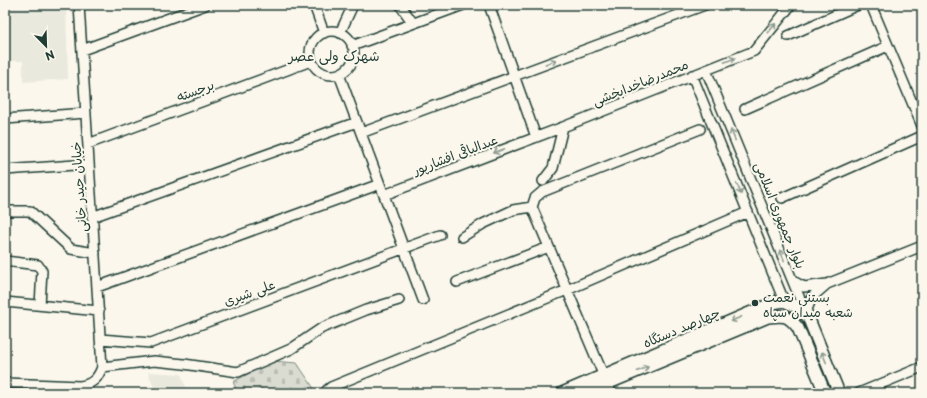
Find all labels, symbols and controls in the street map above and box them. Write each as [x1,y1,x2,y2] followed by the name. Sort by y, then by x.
[768,22,777,33] one-way arrow
[26,26,66,66] north arrow
[287,45,380,66] district label: شهرک ولی عصر
[43,46,57,65] text: N
[589,54,691,111] street label: محمدرضاخدابخشی
[724,56,736,63] one-way arrow
[544,58,556,66] one-way arrow
[173,74,217,106] street label: برجسته
[409,129,500,179] street label: عبدالباقی افشارپور
[729,129,736,141] one-way arrow
[65,141,92,233] street label: خیابان حیدر خانی
[494,147,506,155] one-way arrow
[750,159,811,272] street label: بلوار جمهوری اسلامی
[735,182,743,194] one-way arrow
[778,250,786,262] one-way arrow
[221,274,278,311] street label: علی شیری
[763,287,853,321] place label: بستنی نعمت شعبه میدان سپاه
[750,298,760,308] marker: بستنی نعمت شعبه میدان سپاه
[640,302,723,352] street label: چهارصد دستگاه
[730,315,742,323] one-way arrow
[820,351,828,363] one-way arrow
[636,365,648,372] one-way arrow

